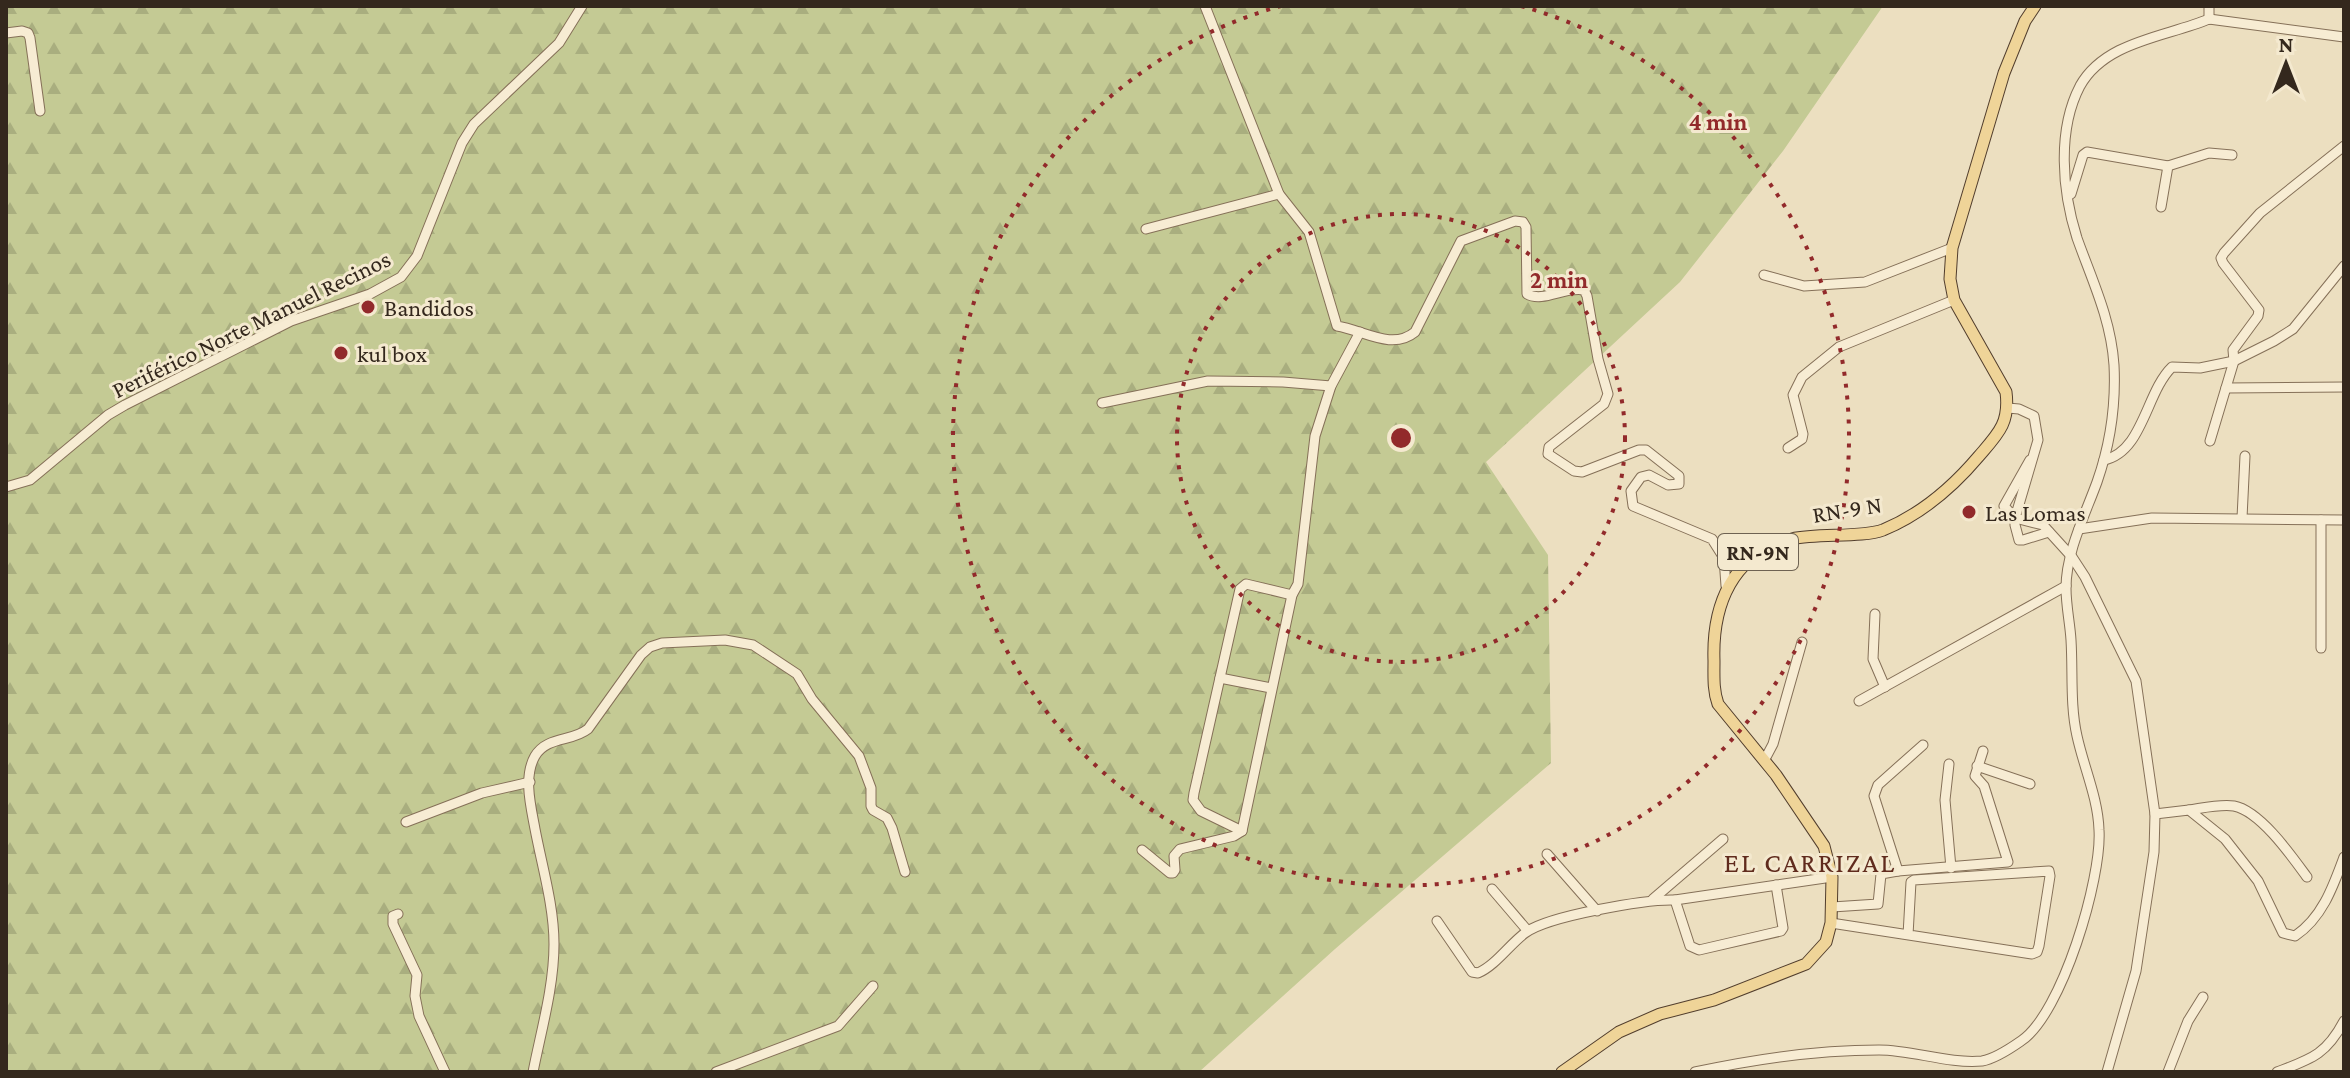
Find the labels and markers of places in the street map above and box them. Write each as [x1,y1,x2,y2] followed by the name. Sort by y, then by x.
[384,294,474,321] place label: Bandidos
[359,298,377,316] marker: Bandidos
[357,340,427,367] place label: kul box
[332,344,350,362] marker: kul box
[1387,424,1415,452] centre of rings
[1985,499,2086,526] place label: Las Lomas
[1960,503,1978,521] marker: Las Lomas

